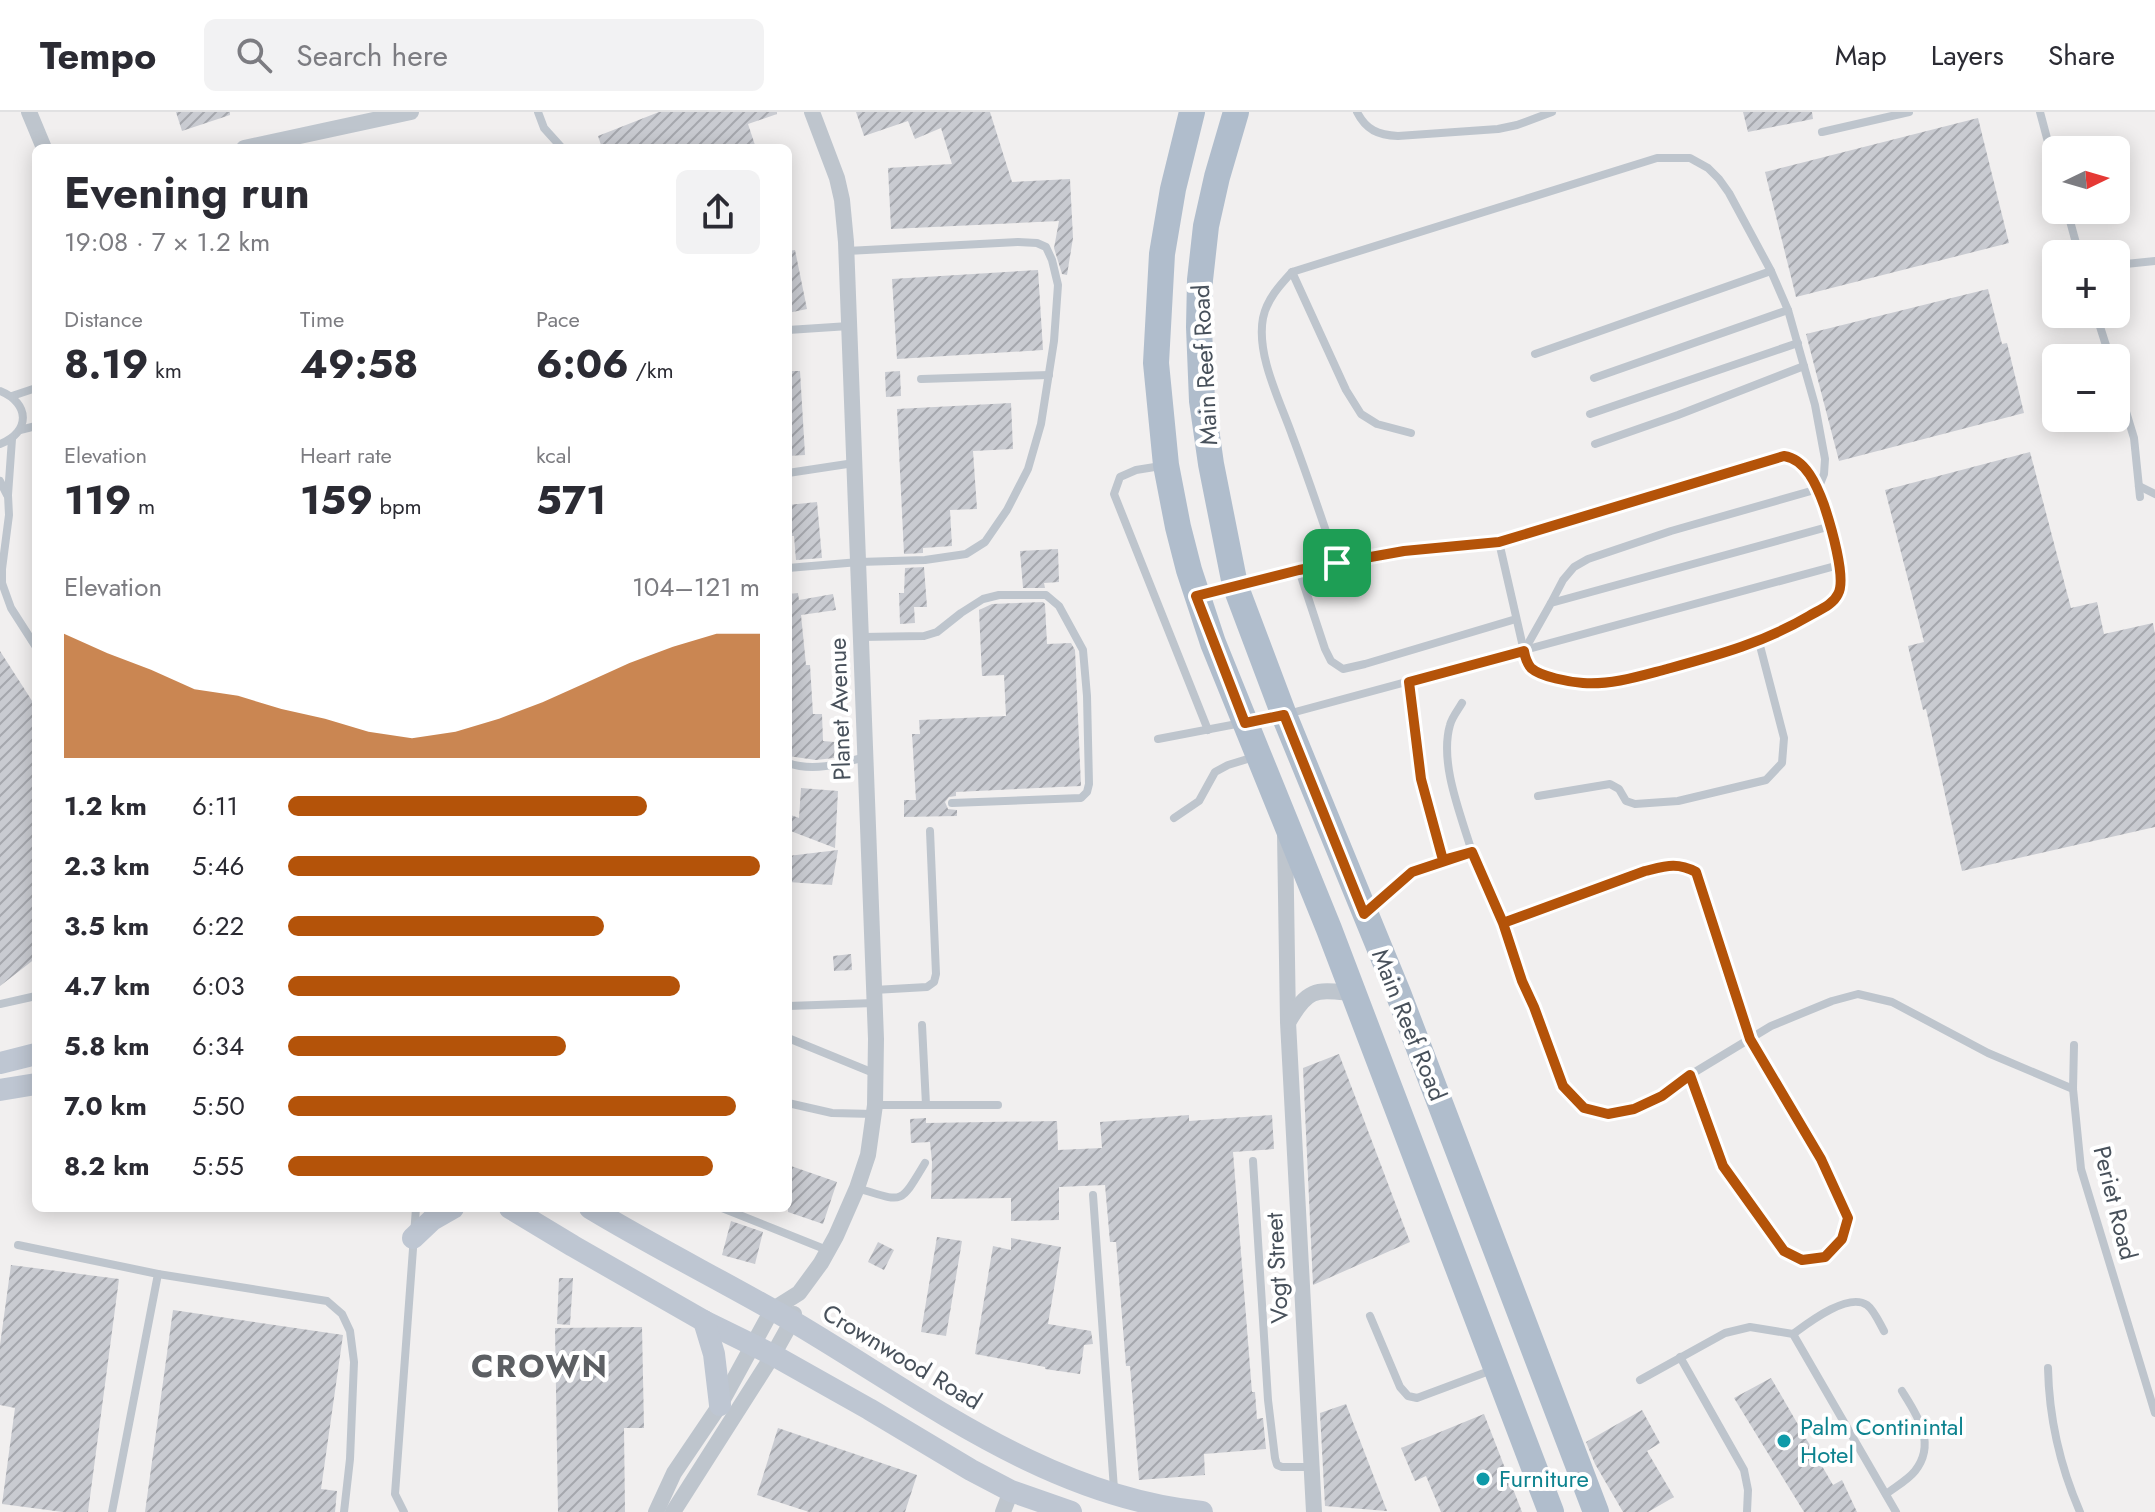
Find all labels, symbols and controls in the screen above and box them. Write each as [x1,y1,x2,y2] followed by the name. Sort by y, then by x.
[204,19,764,91] search box
[40,28,156,83] text: Tempo
[232,33,276,77] icon: search
[296,34,448,77] text: Search here
[1835,35,1887,76] text: Map
[1931,35,2004,76] text: Layers
[2048,35,2115,76] text: Share
[2042,136,2130,224] north arrow
[2042,136,2130,432] map controls
[64,161,310,225] text: Evening run
[676,170,760,254] button: share
[64,223,270,261] text: 19:08 · 7 × 1.2 km
[2042,240,2130,328] button: +
[1183,284,1226,446] street label: Main Reef Road
[64,303,143,335] text: Distance
[300,303,344,335] text: Time
[536,303,580,335] text: Pace
[64,335,148,393] text: 8.19
[300,335,418,393] text: 49:58
[536,335,629,393] text: 6:06
[2042,344,2130,432] button: −
[148,354,182,386] text: km
[629,354,674,386] text: /km
[64,439,147,471] text: Elevation
[300,439,392,471] text: Heart rate
[536,439,572,471] text: kcal
[64,471,131,529] text: 119
[300,471,373,529] text: 159
[536,471,606,529] text: 571
[131,490,155,522] text: m
[373,490,422,522] text: bpm
[1303,529,1371,597] pin
[1315,541,1359,585] icon: arrive
[64,568,162,606] text: Elevation
[632,568,760,606] text: 104–121 m
[820,637,859,781] street label: Planet Avenue
[64,787,147,825] text: 1.2 km
[192,787,238,825] text: 6:11
[64,847,150,885] text: 2.3 km
[192,847,245,885] text: 5:46
[64,907,149,945] text: 3.5 km
[192,907,244,945] text: 6:22
[1363,944,1456,1106] street label: Main Reef Road
[64,967,150,1005] text: 4.7 km
[192,967,245,1005] text: 6:03
[64,1027,150,1065] text: 5.8 km
[192,1027,244,1065] text: 6:34
[64,1087,147,1125] text: 7.0 km
[192,1087,245,1125] text: 5:50
[2084,1142,2147,1264] street label: Periet Road
[64,1147,149,1185] text: 8.2 km
[192,1147,244,1185] text: 5:55
[1256,1211,1297,1324] street label: Vogt Street
[816,1295,989,1418] street label: Crownwood Road
[471,1343,609,1389] district label: CROWN
[1800,1409,1964,1472] place label: Palm Continintal Hotel
[1775,1432,1793,1450] marker: Palm Continintal Hotel
[1499,1461,1589,1496] place label: Furniture
[1474,1470,1492,1488] marker: Furniture

